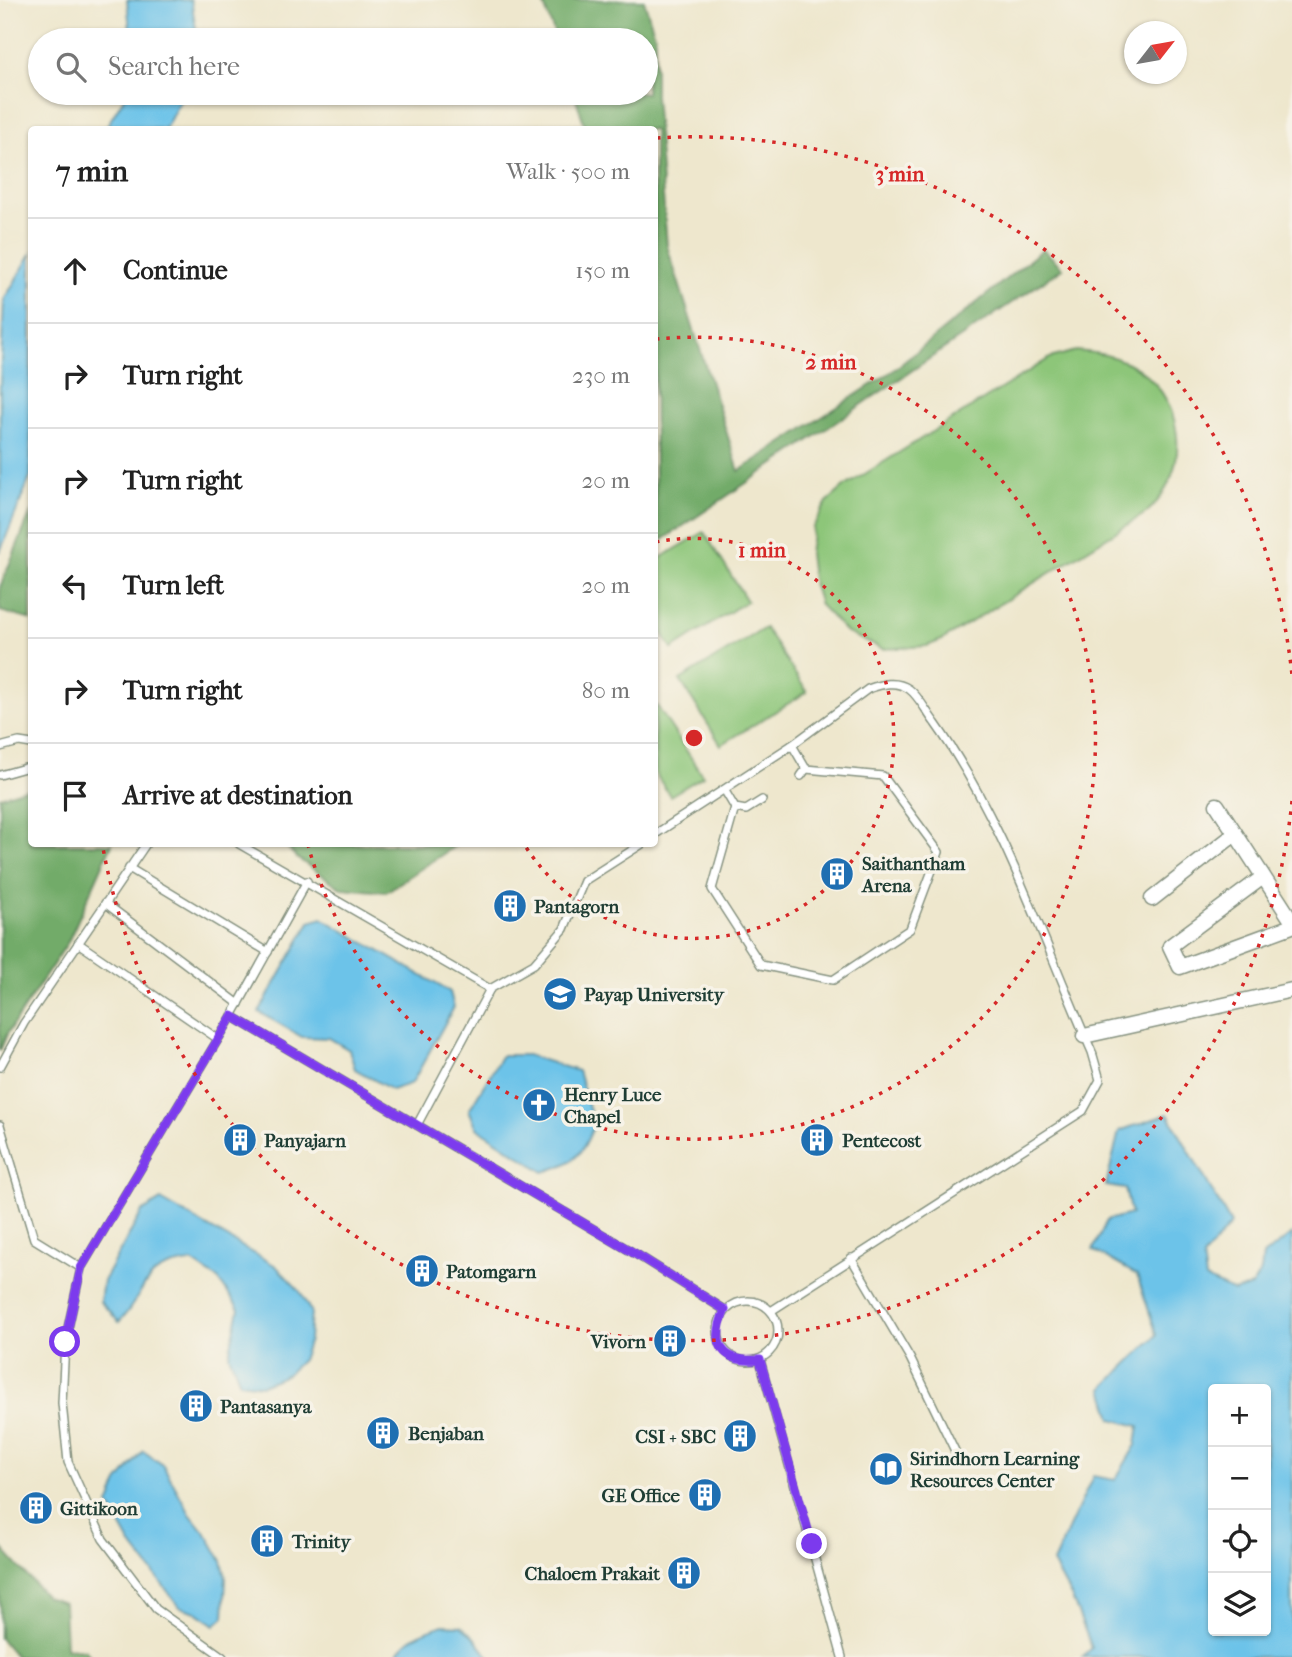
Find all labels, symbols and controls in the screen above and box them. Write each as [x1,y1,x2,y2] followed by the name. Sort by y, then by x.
[1124,21,1187,84] north arrow
[28,28,658,105] search box
[52,48,90,86] icon: search
[108,51,240,82] text: Search here
[56,154,128,189] text: 7 min
[506,158,630,185] text: Walk · 500 m
[876,162,925,186] text: 3 min
[56,252,94,290] icon: ahead
[123,255,228,286] text: Continue
[575,257,630,284] text: 150 m
[805,350,857,374] text: 2 min
[56,357,94,395] icon: right
[123,360,243,391] text: Turn right
[572,362,630,389] text: 230 m
[56,462,94,500] icon: right
[123,465,243,496] text: Turn right
[581,467,630,494] text: 20 m
[738,538,787,562] text: 1 min
[56,567,94,605] icon: left
[123,570,224,601] text: Turn left
[581,572,630,599] text: 20 m
[56,672,94,710] icon: right
[123,675,243,706] text: Turn right
[582,677,630,704] text: 80 m
[682,726,706,750] centre of rings
[56,777,94,815] icon: arrive
[123,780,353,811] text: Arrive at destination
[861,853,965,897] place label: Saithantham Arena
[818,855,856,893] building icon: Saithantham Arena
[491,887,529,925] building icon: Pantagorn
[534,896,620,918] place label: Pantagorn
[541,975,579,1013] school or university icon: Payap University
[584,984,725,1006] place label: Payap University
[564,1084,662,1128] place label: Henry Luce Chapel
[520,1086,558,1124] church icon: Henry Luce Chapel
[221,1121,259,1159] building icon: Panyajarn
[798,1121,836,1159] building icon: Pentecost
[264,1130,347,1152] place label: Panyajarn
[842,1130,922,1152] place label: Pentecost
[403,1252,441,1290] building icon: Patomgarn
[446,1261,537,1283] place label: Patomgarn
[651,1322,689,1360] building icon: Vivorn
[49,1326,80,1357] route start
[590,1331,647,1353] place label: Vivorn
[1208,1384,1271,1636] map controls
[1208,1384,1271,1447] button: +
[177,1387,215,1425] building icon: Pantasanya
[220,1396,313,1418] place label: Pantasanya
[364,1414,402,1452] building icon: Benjaban
[721,1417,759,1455] building icon: CSI + SBC
[408,1423,485,1445] place label: Benjaban
[635,1426,716,1448] place label: CSI + SBC
[1208,1447,1271,1510] button: −
[910,1448,1080,1492] place label: Sirindhorn Learning Resources Center
[867,1450,905,1488] library icon: Sirindhorn Learning Resources Center
[686,1476,724,1514] building icon: GE Office
[601,1485,681,1507] place label: GE Office
[17,1489,55,1527] building icon: Gittikoon
[60,1498,139,1520] place label: Gittikoon
[1208,1510,1271,1573] button: locate
[248,1522,286,1560] building icon: Trinity
[796,1528,827,1559] route end
[291,1531,352,1553] place label: Trinity
[665,1554,703,1592] building icon: Chaloem Prakait
[525,1563,660,1585] place label: Chaloem Prakait
[1208,1573,1271,1636] button: layers

